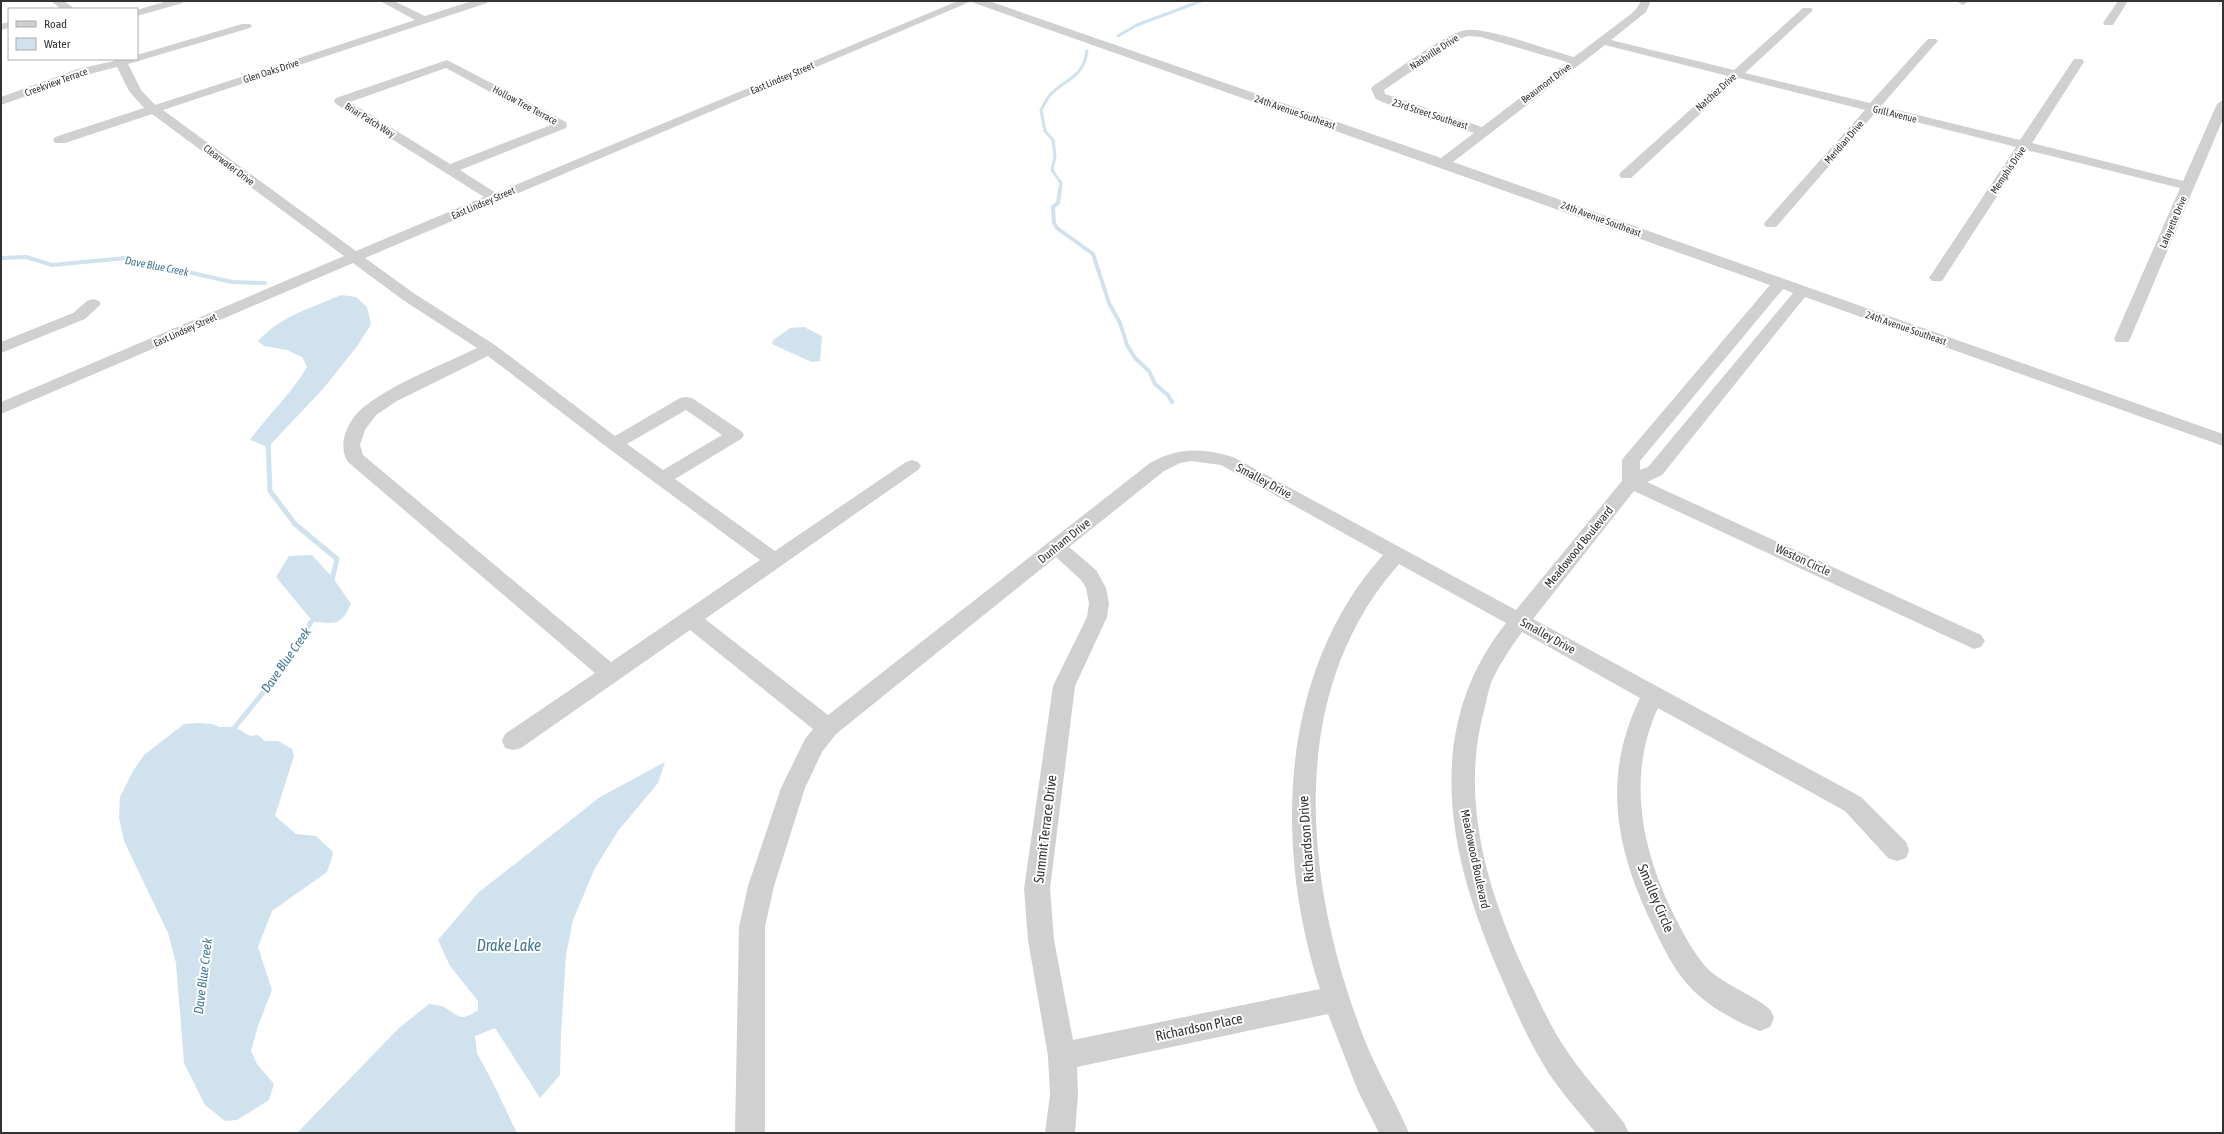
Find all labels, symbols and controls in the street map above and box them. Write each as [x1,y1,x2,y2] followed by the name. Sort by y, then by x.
[8,8,138,60] legend
[44,17,67,31] text: Road
[1408,32,1461,72] street label: Nashville Drive
[44,37,71,51] text: Water
[242,57,301,85] street label: Glen Oaks Drive
[749,60,815,96] street label: East Lindsey Street
[1519,61,1573,105] street label: Beaumont Drive
[23,65,89,98] street label: Creekview Terrace
[1693,71,1739,113] street label: Natchez Drive
[491,83,560,127] street label: Hollow Tree Terrace
[1253,93,1337,131] street label: 24th Avenue Southeast
[1391,97,1469,131] street label: 23rd Street Southeast
[343,100,397,140] street label: Briar Patch Way
[1872,103,1919,125] street label: Grill Avenue
[1822,118,1866,166] street label: Meridian Drive
[201,142,257,188] street label: Clearwater Drive
[1988,144,2028,196] street label: Memphis Drive
[450,185,516,221] street label: East Lindsey Street
[2157,194,2189,250] street label: Lafayette Drive
[1559,199,1643,239] street label: 24th Avenue Southeast
[124,254,190,278] water label: Dave Blue Creek
[1864,309,1948,347] street label: 24th Avenue Southeast
[152,311,218,349] street label: East Lindsey Street
[1234,461,1294,501] street label: Smalley Drive
[1542,503,1616,591] street label: Meadowood Boulevard
[1035,516,1093,566] street label: Dunham Drive
[1773,541,1833,579] street label: Weston Circle
[1518,615,1578,657] street label: Smalley Drive
[258,624,314,696] water label: Dave Blue Creek
[1030,774,1060,884] street label: Summit Terrace Drive
[1295,795,1317,883] street label: Richardson Drive
[1458,808,1492,910] street label: Meadowood Boulevard
[1634,862,1678,934] street label: Smalley Circle
[477,936,541,954] water label: Drake Lake
[191,937,215,1015] water label: Dave Blue Creek
[1154,1010,1244,1044] street label: Richardson Place

